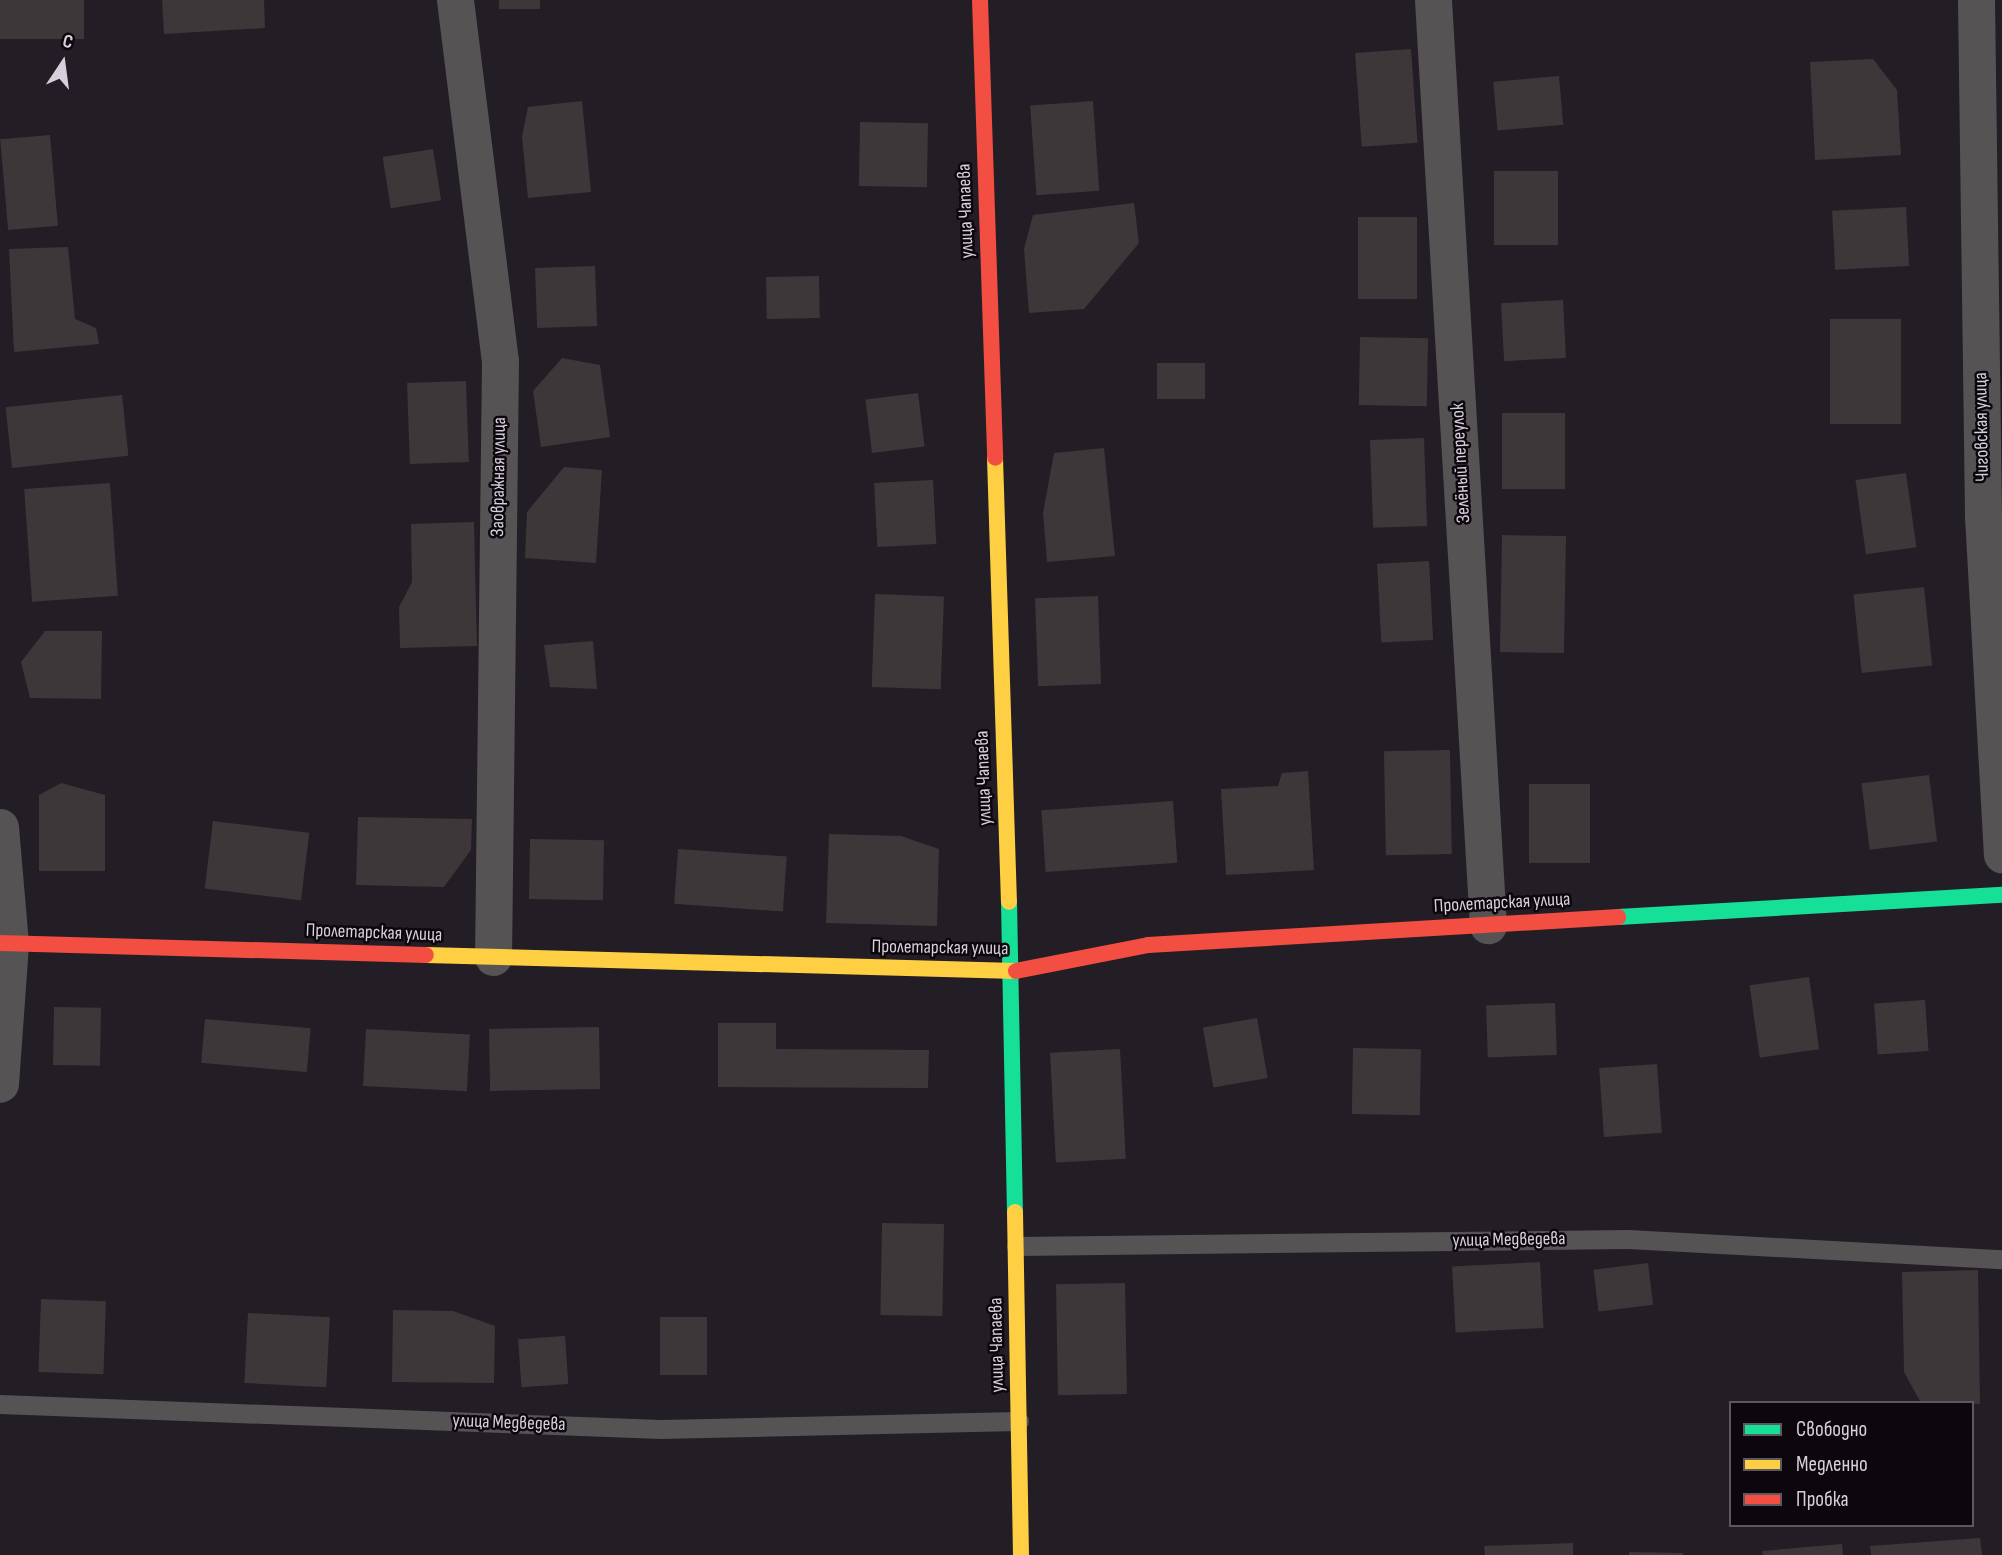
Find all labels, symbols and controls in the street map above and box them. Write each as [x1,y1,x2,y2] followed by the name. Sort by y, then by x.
[28,28,98,98] north arrow
[60,30,75,54] text: С
[953,163,979,259] street label: улица Чапаева
[1970,372,1994,482] street label: Чиговская улица
[1446,402,1476,524] street label: Зелёный переулок
[487,417,511,537] street label: Заовражная улица
[971,730,997,826] street label: улица Чапаева
[1433,888,1571,918] street label: Пролетарская улица
[305,919,443,947] street label: Пролетарская улица
[871,935,1009,961] street label: Пролетарская улица
[1452,1228,1566,1252] street label: улица Медведева
[985,1297,1009,1393] street label: улица Чапаева
[1729,1401,1974,1527] legend
[452,1410,566,1436] street label: улица Медведева
[1796,1417,1867,1442] text: Свободно
[1796,1452,1868,1477] text: Медленно
[1796,1487,1849,1512] text: Пробка

